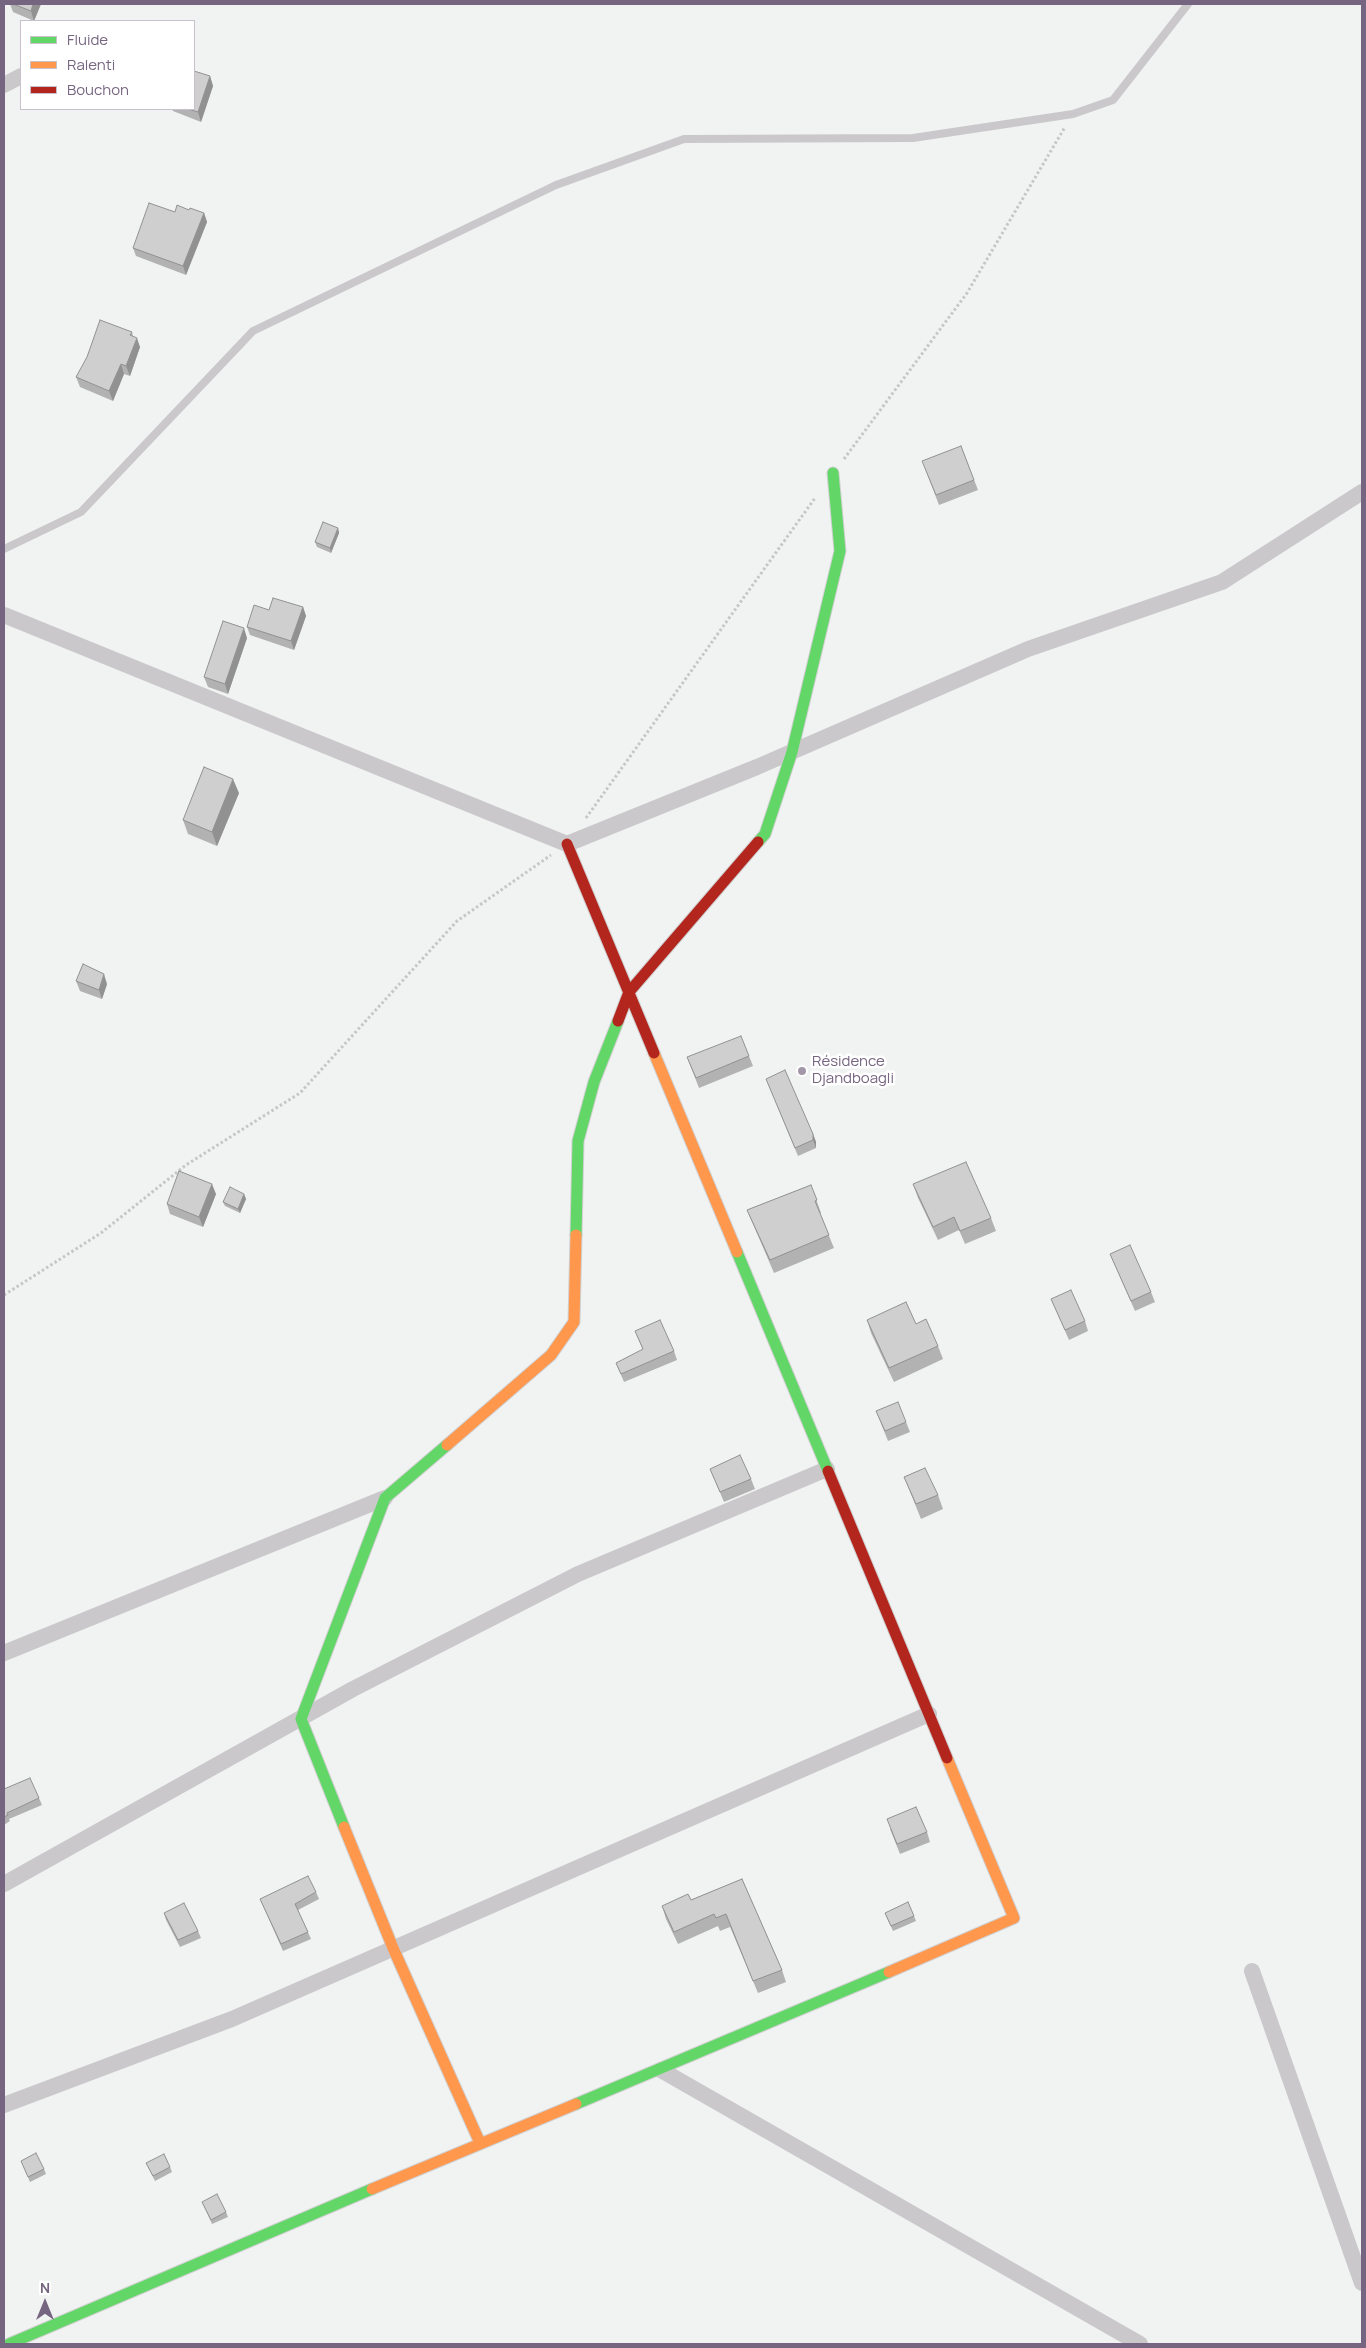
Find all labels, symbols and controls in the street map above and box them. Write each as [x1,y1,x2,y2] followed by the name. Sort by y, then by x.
[20,20,195,110] legend
[67,29,108,50] text: Fluide
[67,54,115,75] text: Ralenti
[67,79,129,100] text: Bouchon
[812,1053,894,1088] place label: Résidence Djandboagli
[796,1065,808,1077] marker: Résidence Djandboagli
[20,2278,70,2328] north arrow
[40,2278,50,2297] text: N

